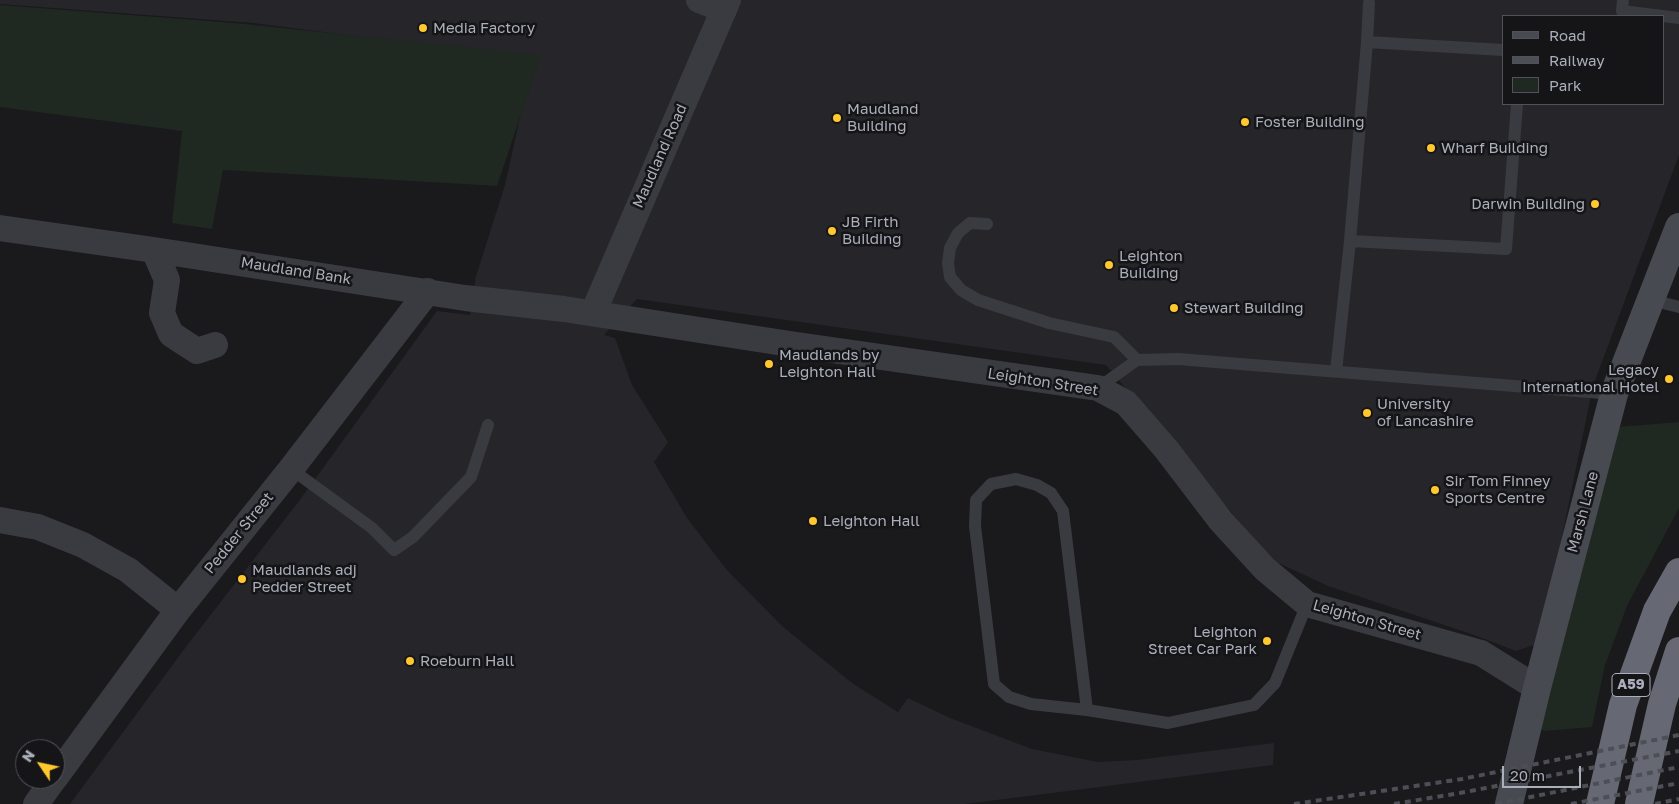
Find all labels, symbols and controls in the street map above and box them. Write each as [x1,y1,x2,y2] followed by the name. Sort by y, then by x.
[1502,15,1664,105] legend
[433,19,535,37] place label: Media Factory
[417,22,429,34] marker: Media Factory
[1549,26,1586,44] text: Road
[1549,51,1605,69] text: Railway
[1549,76,1581,94] text: Park
[847,100,918,135] place label: Maudland Building
[629,101,691,211] street label: Maudland Road
[831,112,843,124] marker: Maudland Building
[1255,113,1365,131] place label: Foster Building
[1239,116,1251,128] marker: Foster Building
[1441,139,1548,157] place label: Wharf Building
[1425,142,1437,154] marker: Wharf Building
[1471,195,1585,213] place label: Darwin Building
[1589,198,1601,210] marker: Darwin Building
[842,213,901,248] place label: JB Firth Building
[826,225,838,237] marker: JB Firth Building
[1119,247,1183,282] place label: Leighton Building
[240,253,352,289] street label: Maudland Bank
[1103,259,1115,271] marker: Leighton Building
[1184,299,1304,317] place label: Stewart Building
[1168,302,1180,314] marker: Stewart Building
[779,346,879,381] place label: Maudlands by Leighton Hall
[763,358,775,370] marker: Maudlands by Leighton Hall
[1522,361,1659,396] place label: Legacy International Hotel
[986,364,1100,400] street label: Leighton Street
[1663,373,1675,385] marker: Legacy International Hotel
[1377,395,1474,430] place label: University of Lancashire
[1361,407,1373,419] marker: University of Lancashire
[1564,469,1602,555] street label: Marsh Lane
[1445,472,1550,507] place label: Sir Tom Finney Sports Centre
[1429,484,1441,496] marker: Sir Tom Finney Sports Centre
[201,489,277,577] street label: Pedder Street
[823,512,920,530] place label: Leighton Hall
[807,515,819,527] marker: Leighton Hall
[252,561,357,596] place label: Maudlands adj Pedder Street
[236,573,248,585] marker: Maudlands adj Pedder Street
[1311,596,1423,644] street label: Leighton Street
[1148,623,1257,658] place label: Leighton Street Car Park
[1261,635,1273,647] marker: Leighton Street Car Park
[420,652,514,670] place label: Roeburn Hall
[404,655,416,667] marker: Roeburn Hall
[1612,674,1650,696] road number: A59
[15,739,65,789] north arrow
[18,747,38,765] text: N
[1504,756,1583,788] scale bar
[1510,766,1545,784] text: 20 m

